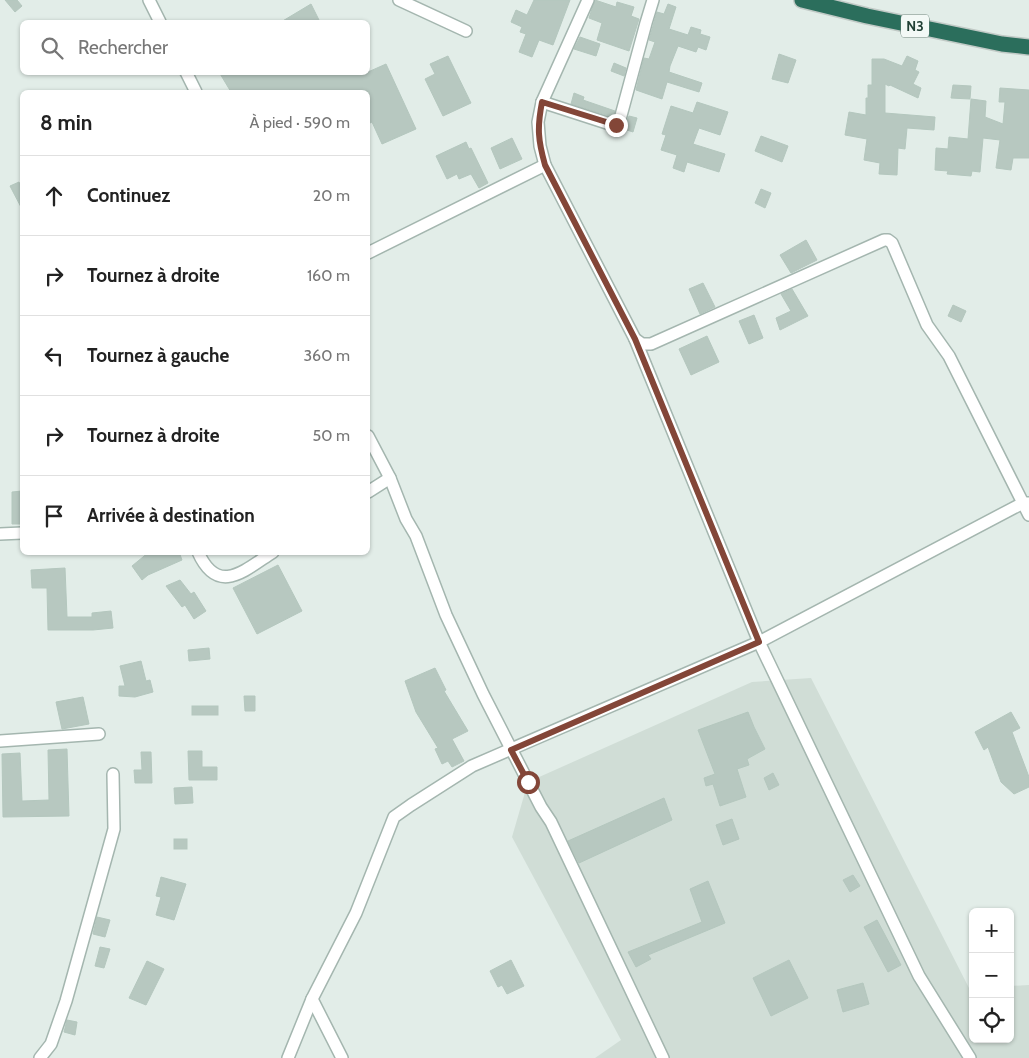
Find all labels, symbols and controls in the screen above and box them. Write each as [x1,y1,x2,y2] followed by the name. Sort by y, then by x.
[901,15,929,38] road number: N3
[20,20,370,75] search box
[38,34,66,62] icon: search
[78,36,168,59] text: Rechercher
[40,110,92,135] text: 8 min
[250,113,350,132] text: À pied · 590 m
[605,114,628,137] route end
[40,182,68,210] icon: ahead
[87,184,170,207] text: Continuez
[313,186,350,205] text: 20 m
[40,262,68,290] icon: right
[87,264,220,287] text: Tournez à droite
[307,266,350,285] text: 160 m
[40,342,68,370] icon: left
[87,344,229,367] text: Tournez à gauche
[303,346,350,365] text: 360 m
[40,422,68,450] icon: right
[87,424,220,447] text: Tournez à droite
[313,426,350,445] text: 50 m
[40,502,68,530] icon: arrive
[87,504,255,527] text: Arrivée à destination
[517,771,540,794] route start
[969,908,1014,1043] map controls
[969,908,1014,953] button: +
[969,953,1014,998] button: −
[969,998,1014,1043] button: locate

